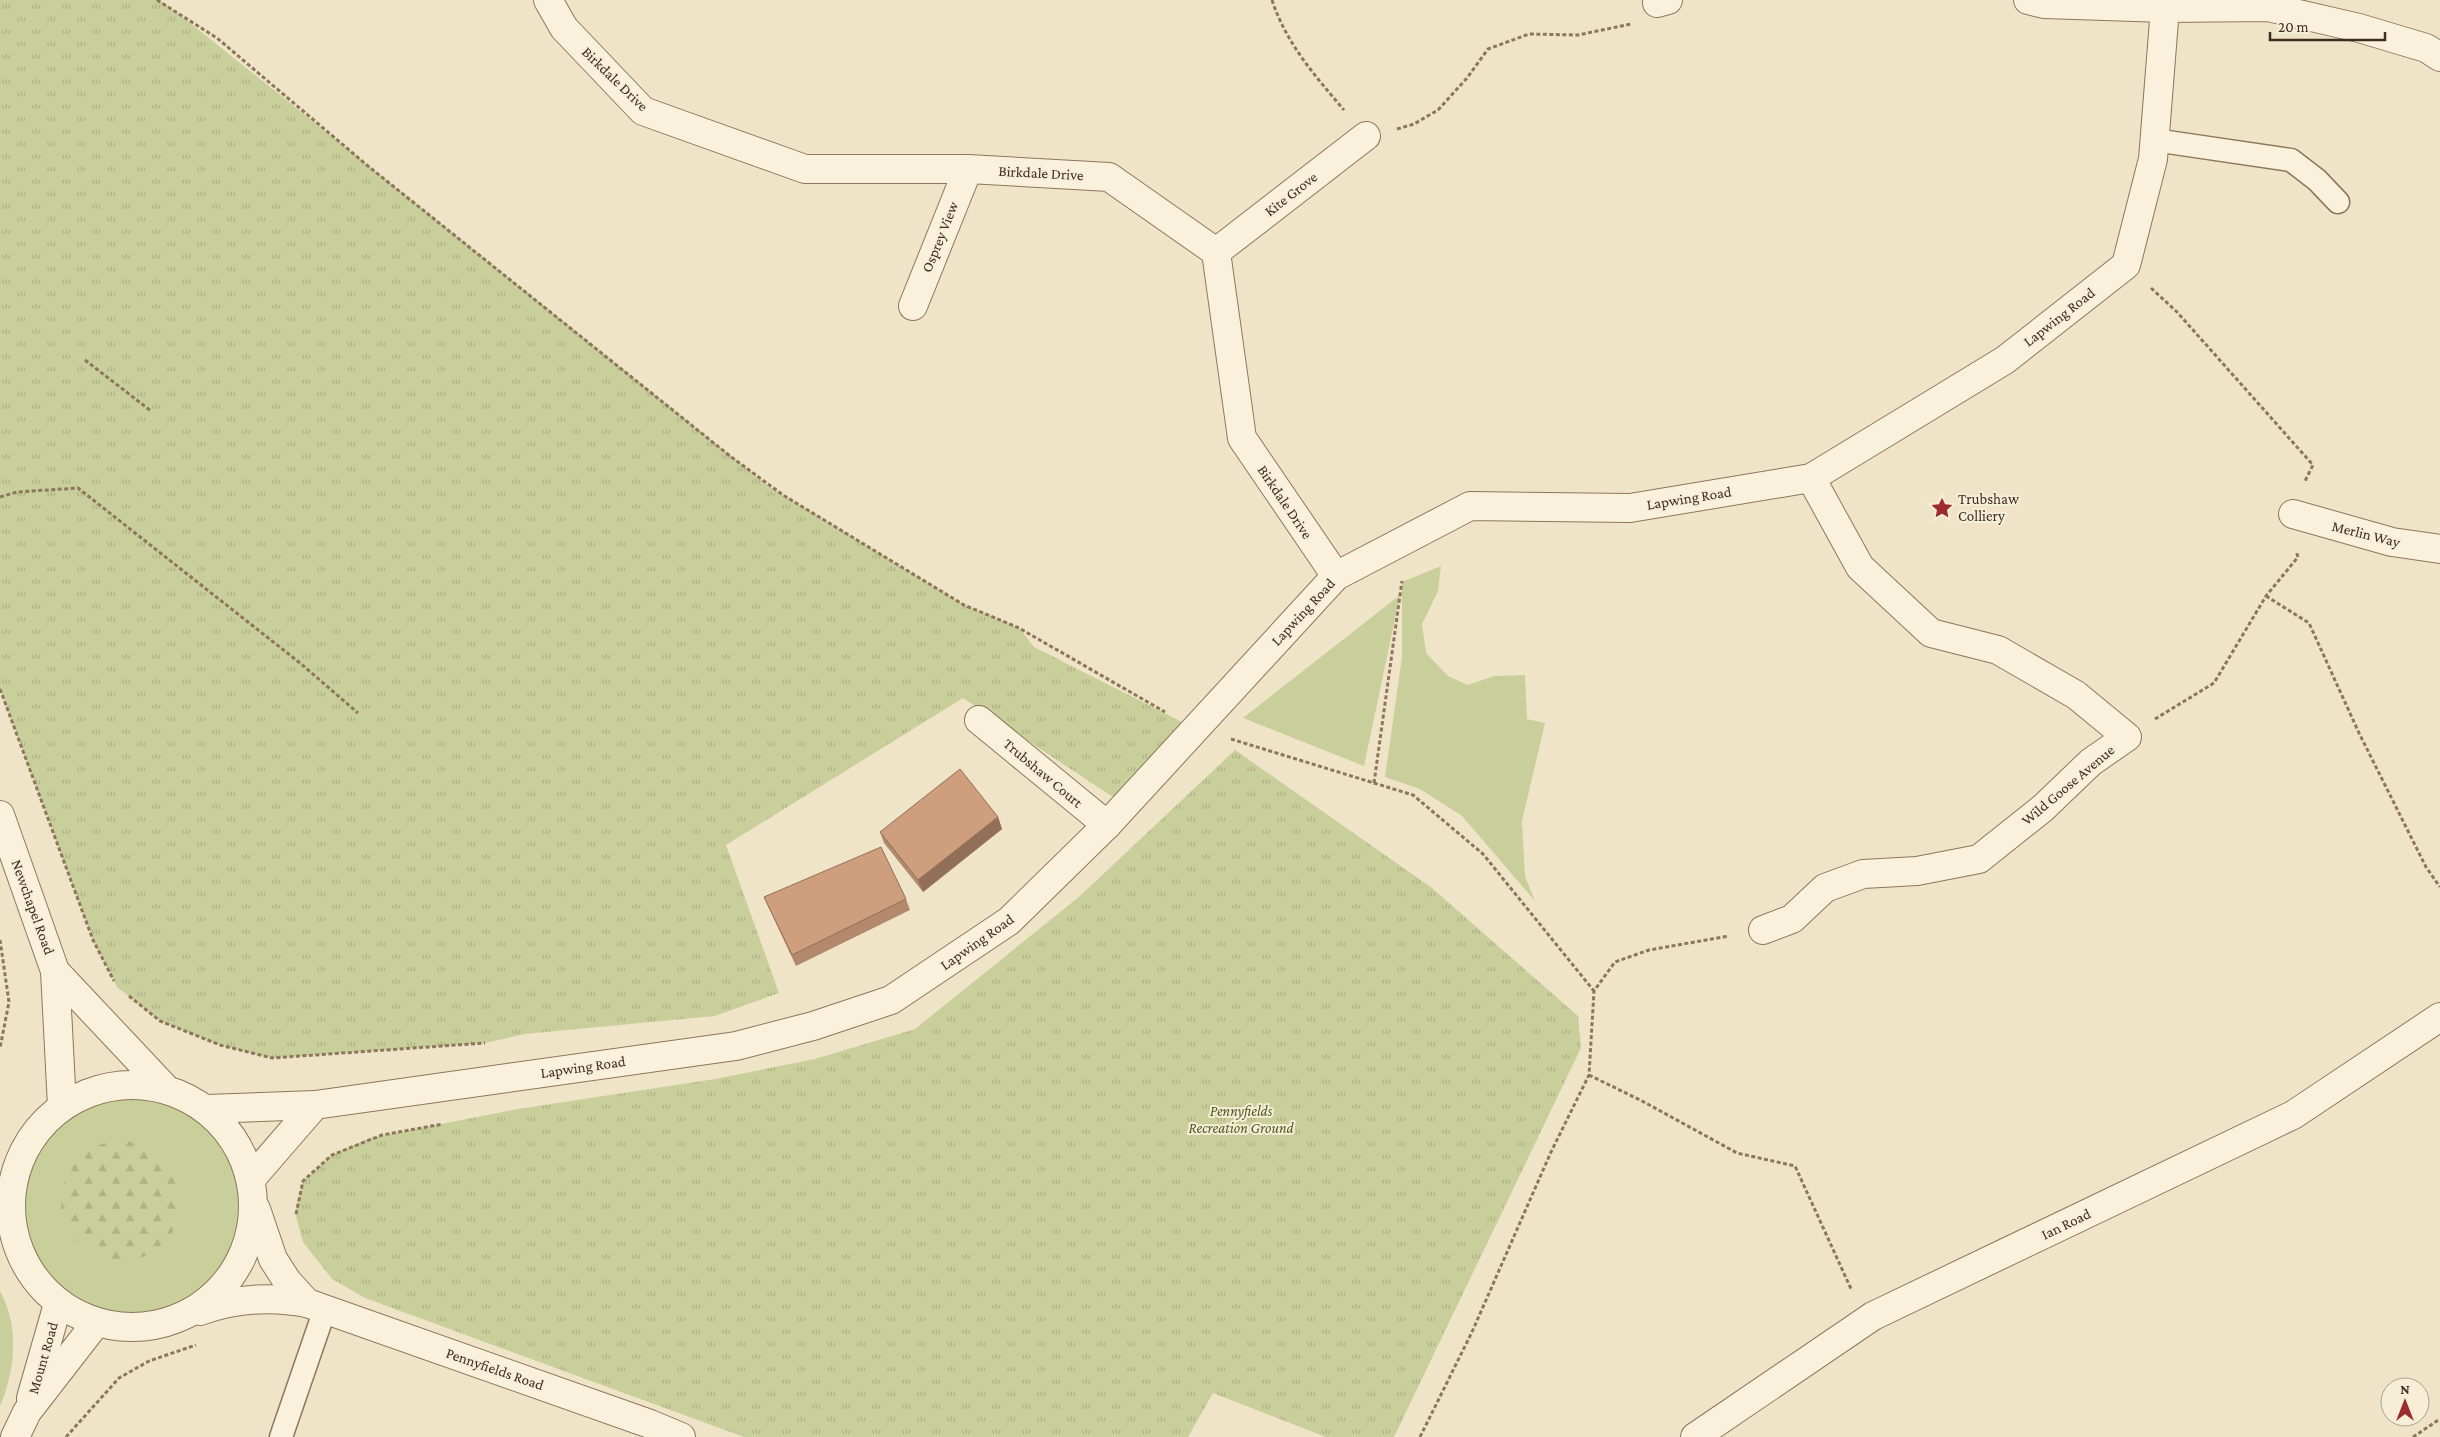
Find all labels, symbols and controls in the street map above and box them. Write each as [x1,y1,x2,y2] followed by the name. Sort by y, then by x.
[2270,10,2385,42] scale bar
[2278,19,2309,35] text: 20 m
[579,44,652,115] street label: Birkdale Drive
[998,163,1084,183] street label: Birkdale Drive
[1262,168,1321,219] street label: Kite Grove
[919,198,963,275] street label: Osprey View
[2020,284,2098,350] street label: Lapwing Road
[1255,462,1316,542] street label: Birkdale Drive
[1645,483,1733,514] street label: Lapwing Road
[1958,491,2020,525] place label: Trubshaw Colliery
[1929,495,1955,521] place icon: Trubshaw Colliery
[2330,518,2402,551] street label: Merlin Way
[1268,575,1339,650] street label: Lapwing Road
[1000,735,1087,811] street label: Trubshaw Court
[2018,741,2118,828] street label: Wild Goose Avenue
[7,857,58,957] street label: Newchapel Road
[937,911,1017,974] street label: Lapwing Road
[539,1053,627,1082] street label: Lapwing Road
[1188,1103,1294,1136] park label: Pennyfields Recreation Ground
[2039,1205,2093,1243] street label: Ian Road
[25,1320,61,1396] street label: Mount Road
[444,1345,546,1394] street label: Pennyfields Road
[2380,1377,2430,1427] north arrow
[2400,1381,2410,1397] text: N

